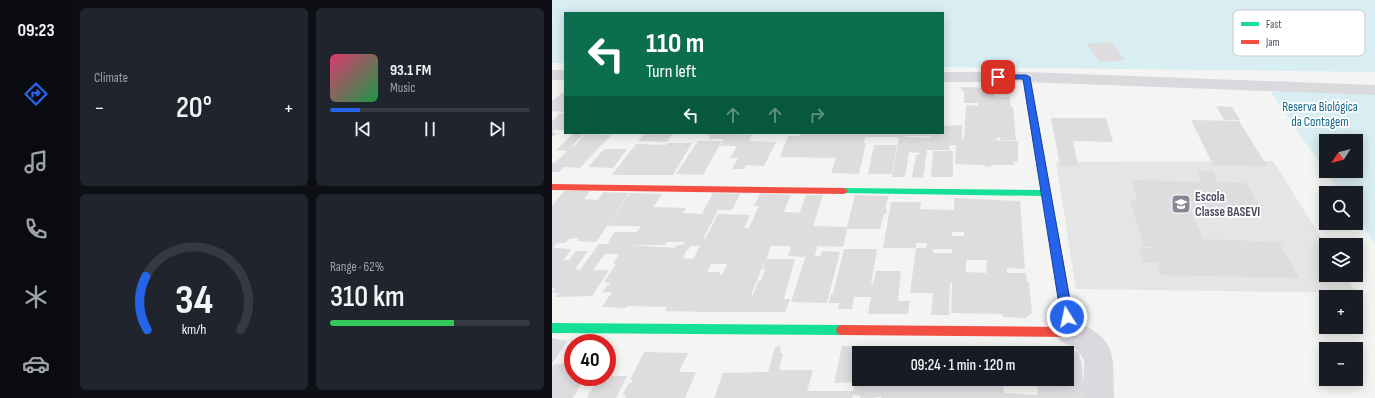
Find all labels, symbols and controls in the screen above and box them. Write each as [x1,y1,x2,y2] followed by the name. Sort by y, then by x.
[1233,10,1365,56] legend
[1266,18,1282,31] text: Fast
[17,20,55,41] text: 09:23
[646,27,704,60] text: 110 m
[580,28,632,80] icon: left
[1265,36,1280,49] text: Jam
[981,60,1015,94] pin
[390,61,431,80] text: 93.1 FM
[646,61,697,82] text: Turn left
[987,66,1009,88] icon: arrive
[94,70,128,86] text: Climate
[22,80,50,108] icon: directions
[390,80,415,96] text: Music
[176,90,212,126] text: 20°
[94,95,105,122] text: −
[283,95,294,122] text: +
[1282,99,1358,130] park label: Reserva Biológica da Contagem
[680,104,702,126] icon: left
[722,104,744,126] icon: ahead
[764,104,786,126] icon: ahead
[806,104,828,126] icon: right
[352,118,374,140] icon: previous
[419,118,441,140] icon: pause
[486,118,508,140] icon: next
[1319,134,1363,178] north arrow
[1319,134,1363,386] map controls
[22,148,50,176] icon: music
[1319,186,1363,230] button: search
[1195,189,1260,220] place label: Escola Classe BASEVI
[1170,193,1192,215] school or university icon: Escola Classe BASEVI
[22,215,50,243] icon: phone
[1319,238,1363,282] button: layers
[330,259,384,275] text: Range · 62%
[175,276,213,325] text: 34
[330,279,405,315] text: 310 km
[22,283,50,311] icon: climate
[1319,290,1363,334] button: +
[1046,296,1088,338] position arrow
[182,321,206,338] text: km/h
[564,334,616,386] speed limit sign: 40
[1319,342,1363,386] button: −
[22,350,50,378] icon: car
[911,356,1015,375] text: 09:24 · 1 min · 120 m

